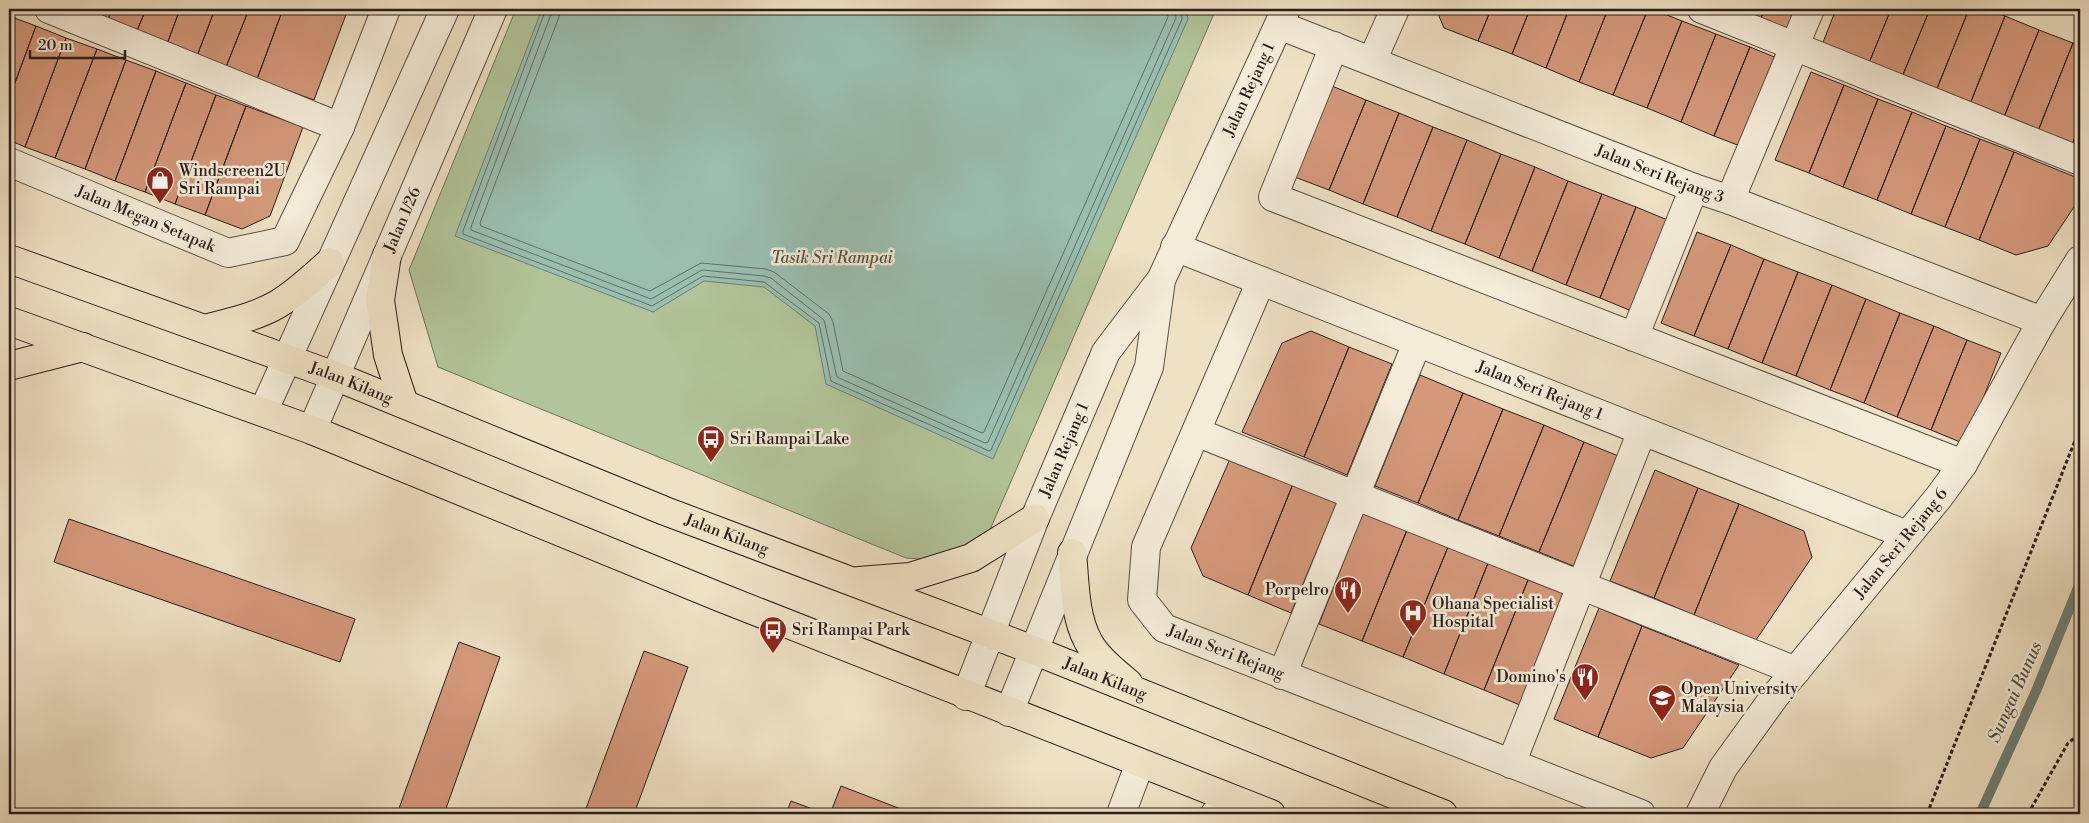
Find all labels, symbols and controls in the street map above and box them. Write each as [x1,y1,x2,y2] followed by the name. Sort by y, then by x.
[30,28,125,60] scale bar
[38,36,73,55] text: 20 m
[1218,39,1279,140] street label: Jalan Rejang 1
[1592,140,1727,207] street label: Jalan Seri Rejang 3
[178,161,286,199] place label: Windscreen2U Sri Rampai
[145,165,175,204] shop icon: Windscreen2U Sri Rampai
[72,181,220,257] street label: Jalan Megan Setapak
[379,184,425,256] street label: Jalan 1/26
[771,248,893,268] park label: Tasik Sri Rampai
[1473,356,1606,424] street label: Jalan Seri Rejang 1
[306,357,397,409] street label: Jalan Kilang
[1035,399,1093,501] street label: Jalan Rejang 1
[696,424,726,463] bus stop icon: Sri Rampai Lake
[730,429,849,449] place label: Sri Rampai Lake
[1849,484,1952,603] street label: Jalan Seri Rejang 6
[681,509,772,560] street label: Jalan Kilang
[1333,575,1363,614] restaurant icon: Porpelro
[1265,580,1329,600] place label: Porpelro
[1432,594,1554,632] place label: Ohana Specialist Hospital
[1398,598,1428,637] hospital icon: Ohana Specialist Hospital
[758,615,788,654] bus stop icon: Sri Rampai Park
[792,620,911,640] place label: Sri Rampai Park
[1164,620,1288,684] street label: Jalan Seri Rejang
[1982,638,2048,746] water label: Sungai Bunus
[1060,653,1151,705] street label: Jalan Kilang
[1570,662,1600,701] restaurant icon: Domino's
[1496,667,1566,687] place label: Domino's
[1681,679,1798,717] place label: Open University Malaysia
[1647,683,1677,722] school or university icon: Open University Malaysia

